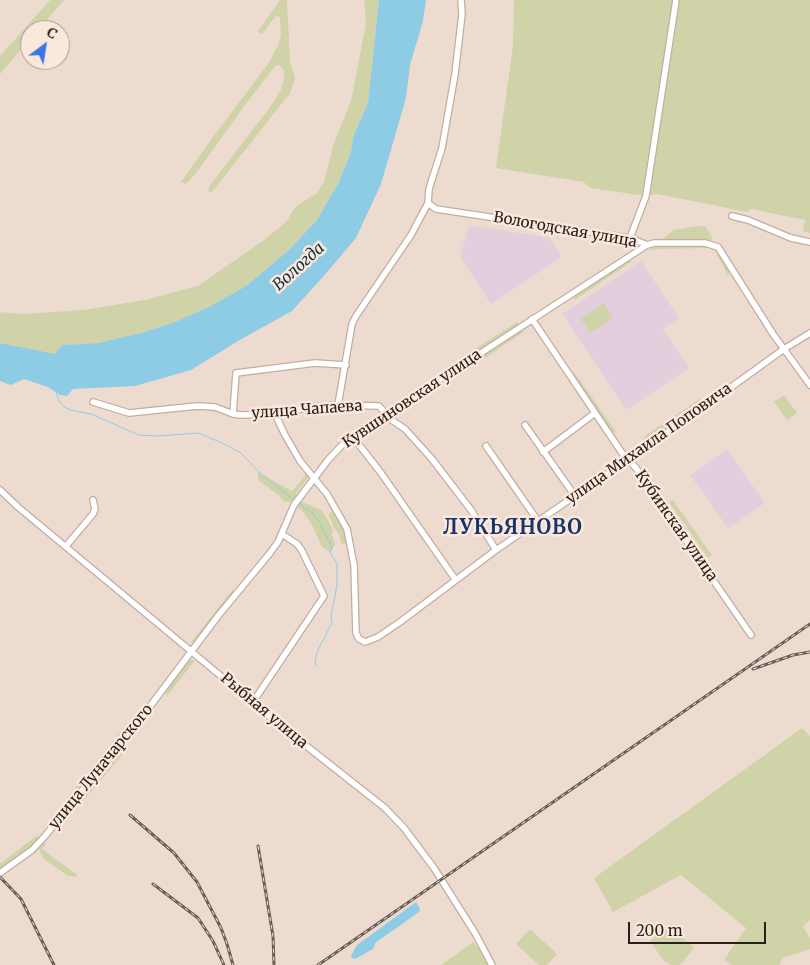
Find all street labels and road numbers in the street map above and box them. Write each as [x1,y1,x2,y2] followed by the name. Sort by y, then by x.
[492,209,638,251] street label: Вологодская улица
[339,346,485,452] street label: Кувшиновская улица
[563,380,735,508] street label: улица Михаила Поповича
[251,397,363,423] street label: улица Чапаева
[631,467,721,585] street label: Кубинская улица
[217,669,311,753] street label: Рыбная улица
[45,701,157,833] street label: улица Луначарского

